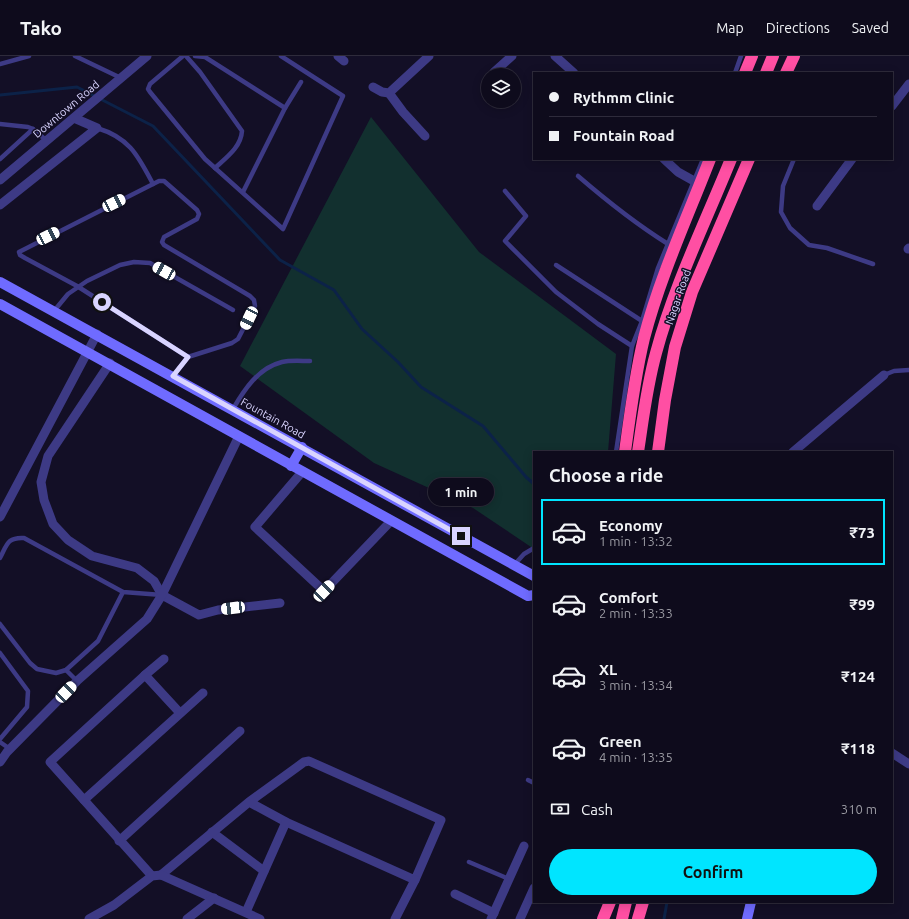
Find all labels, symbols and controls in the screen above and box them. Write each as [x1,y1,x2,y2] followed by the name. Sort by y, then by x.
[20,17,62,39] text: Tako
[716,20,744,36] text: Map
[766,20,830,36] text: Directions
[852,20,889,36] text: Saved
[481,68,521,108] map controls
[481,68,521,108] button: layers
[31,78,101,140] street label: Downtown Road
[573,89,674,106] text: Rythmm Clinic
[573,127,674,144] text: Fountain Road
[101,192,127,214] car
[35,225,61,247] car
[151,260,177,282] car
[663,268,693,326] street label: Nagar Road
[93,293,111,311] route start
[238,305,260,331] car
[239,395,307,441] street label: Fountain Road
[549,465,663,485] text: Choose a ride
[428,478,494,506] callout: 1 min
[445,485,477,499] text: 1 min
[551,514,587,550] icon: car
[599,517,663,534] text: Economy
[850,524,875,541] text: ₹73
[452,527,470,545] route end
[599,534,673,548] text: 1 min · 13:32
[311,578,337,604] car
[551,586,587,622] icon: car
[599,589,658,606] text: Comfort
[850,596,875,613] text: ₹99
[220,601,246,615] car
[599,606,673,620] text: 2 min · 13:33
[551,658,587,694] icon: car
[599,661,617,678] text: XL
[841,668,875,685] text: ₹124
[599,678,673,692] text: 3 min · 13:34
[53,679,79,705] car
[551,730,587,766] icon: car
[599,733,641,750] text: Green
[841,740,875,757] text: ₹118
[599,750,673,764] text: 4 min · 13:35
[549,798,571,820] icon: cash
[581,801,613,818] text: Cash
[841,802,877,816] text: 310 m
[549,849,877,895] button: Confirm

